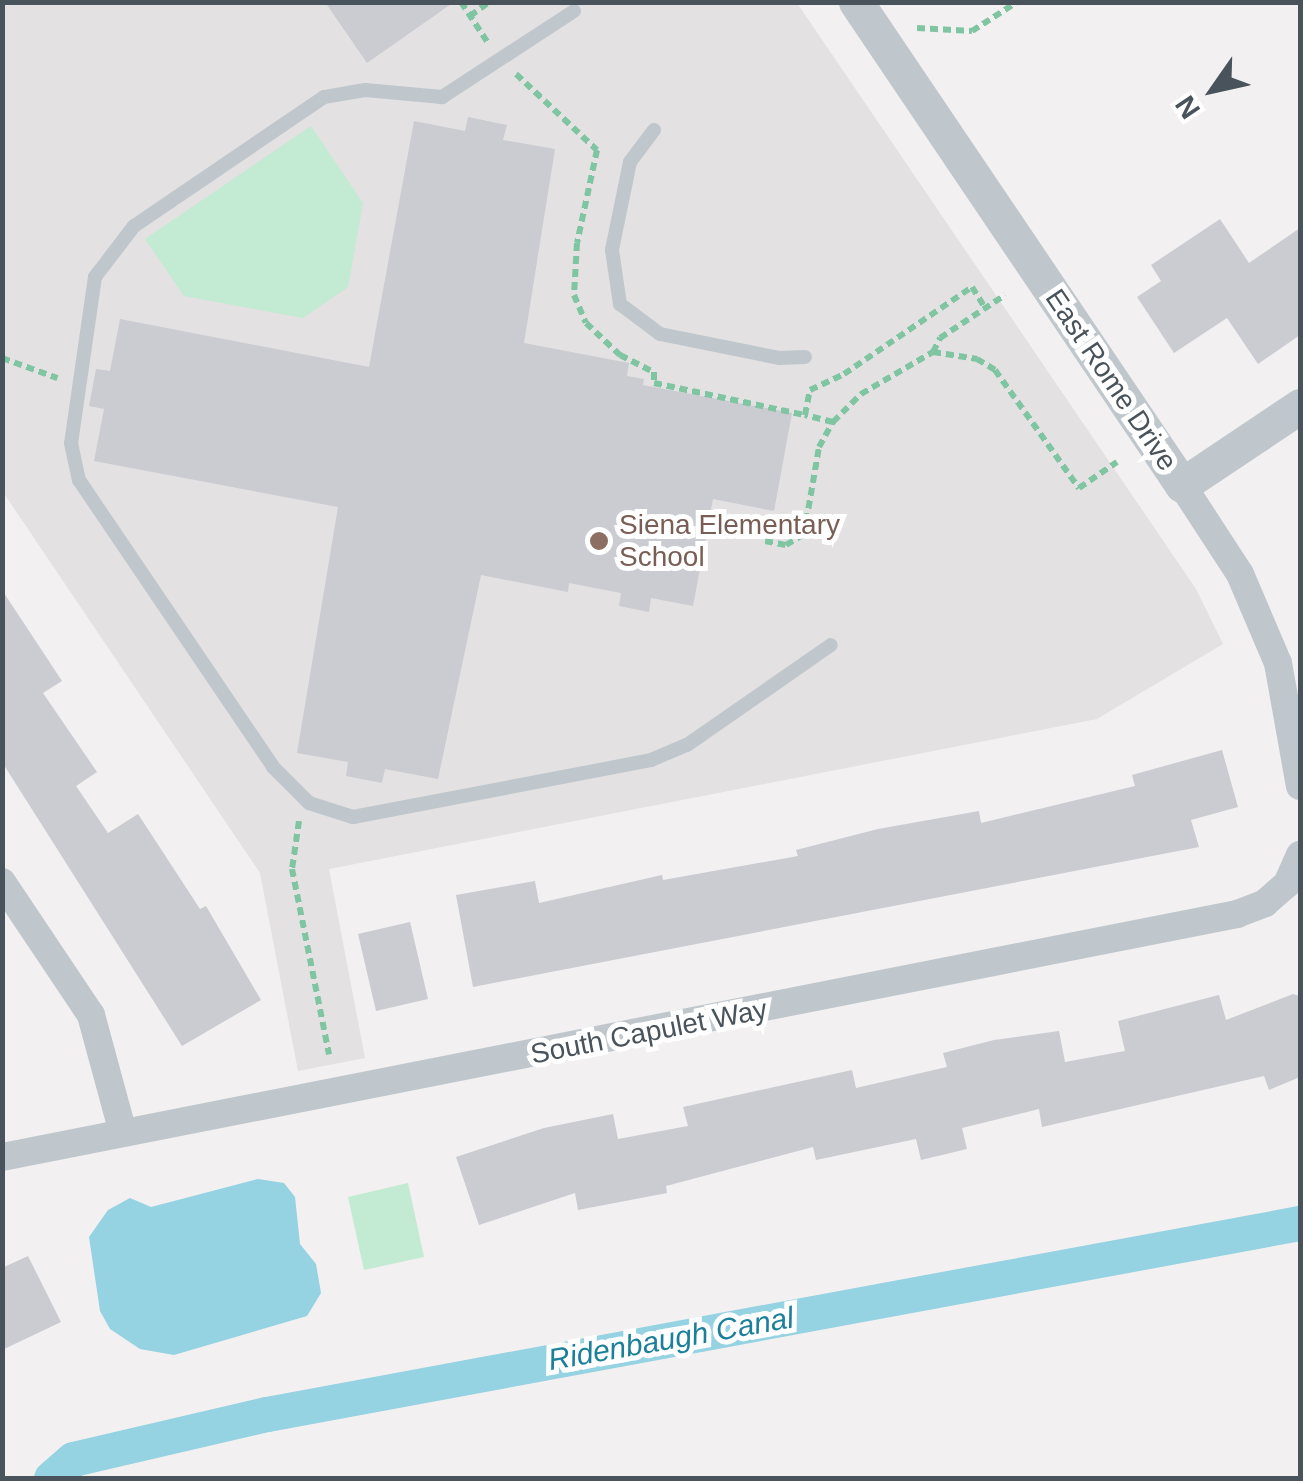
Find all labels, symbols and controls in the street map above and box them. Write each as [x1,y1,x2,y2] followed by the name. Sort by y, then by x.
[1163,40,1263,140] north arrow
[1169,90,1206,124] text: N
[1038,283,1184,477] street label: East Rome Drive
[619,508,840,574] place label: Siena Elementary School
[588,530,610,552] marker: Siena Elementary School
[528,993,770,1071] street label: South Capulet Way
[545,1300,797,1378] water label: Ridenbaugh Canal

